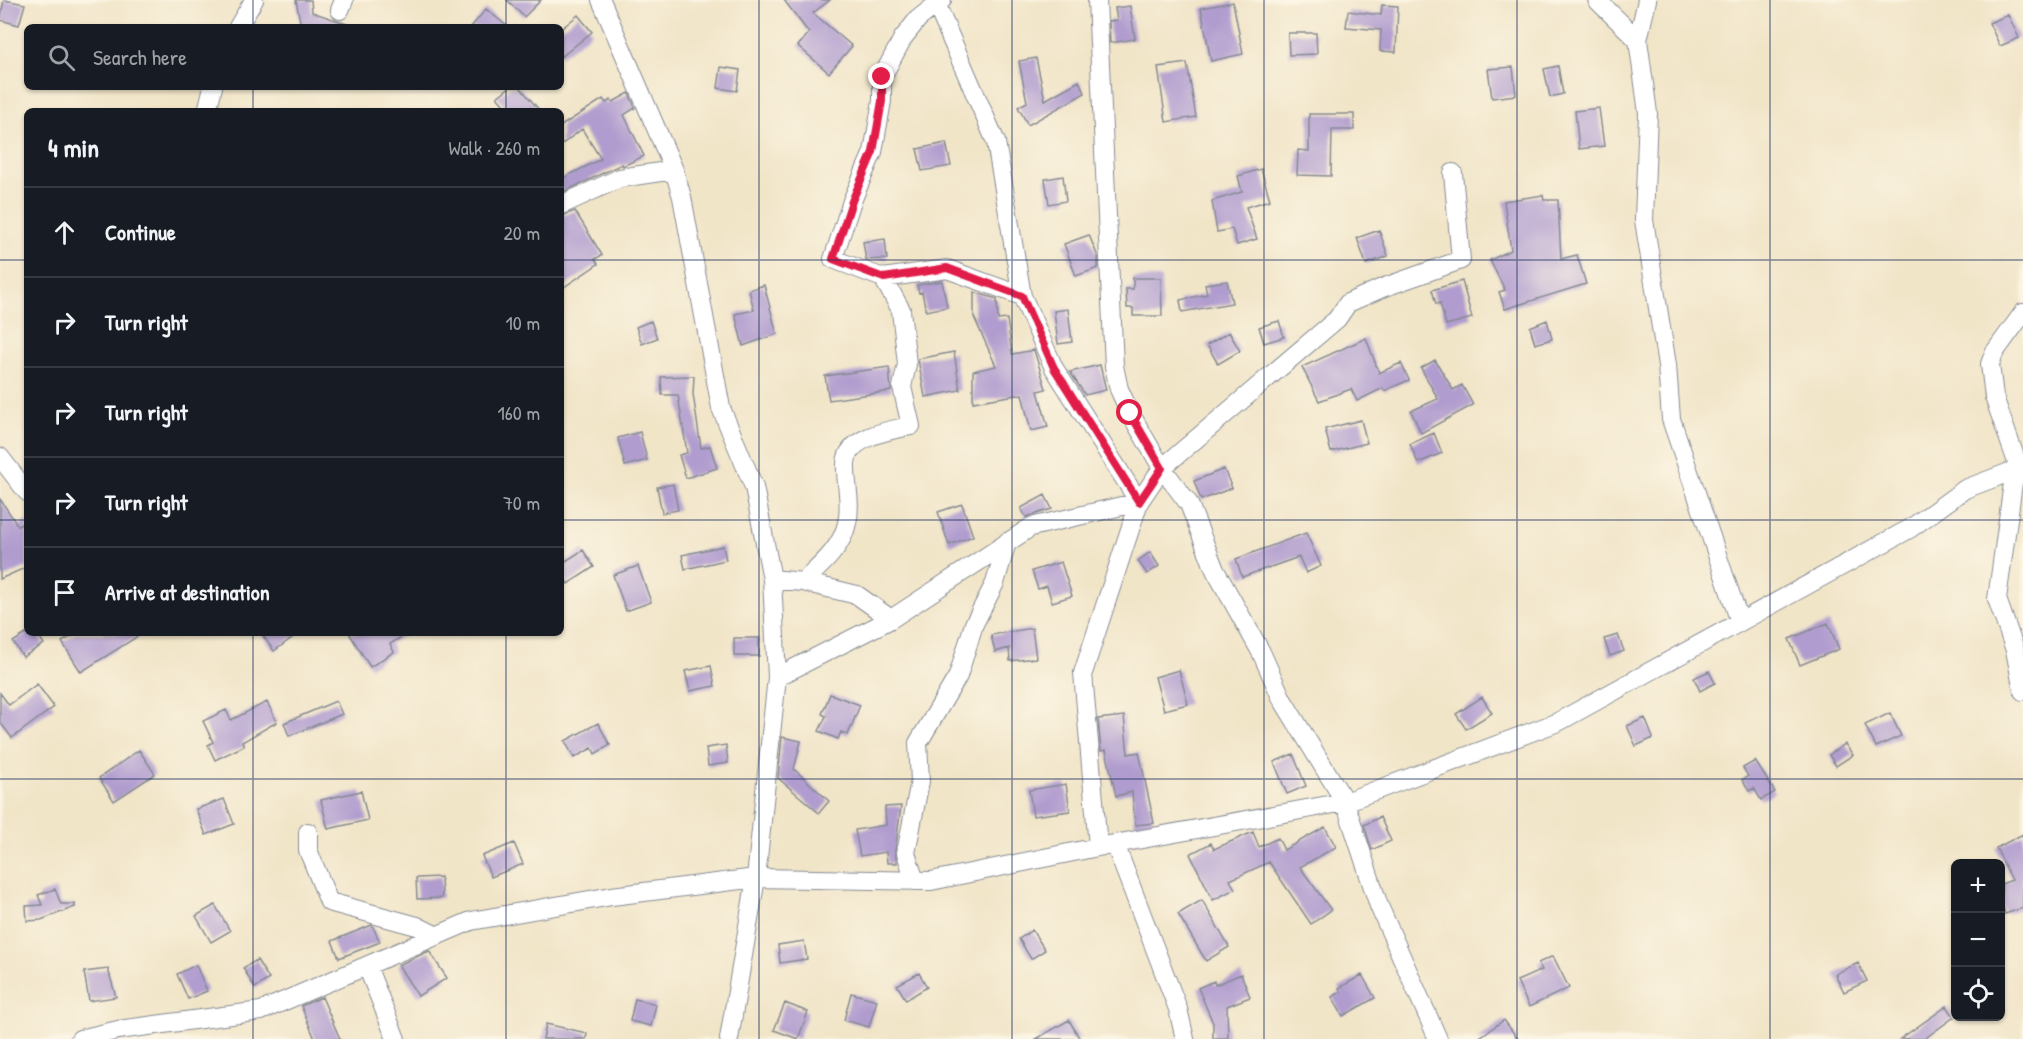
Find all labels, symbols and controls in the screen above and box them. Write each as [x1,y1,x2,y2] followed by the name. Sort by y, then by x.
[24,24,564,90] search box
[45,41,78,74] icon: search
[93,42,187,72] text: Search here
[868,63,894,89] route end
[48,130,99,165] text: 4 min
[449,134,540,161] text: Walk · 260 m
[48,216,81,249] icon: ahead
[105,217,176,247] text: Continue
[503,219,540,246] text: 20 m
[48,306,81,339] icon: right
[105,307,188,337] text: Turn right
[506,309,540,336] text: 10 m
[48,396,81,429] icon: right
[105,397,188,427] text: Turn right
[498,399,540,426] text: 160 m
[1116,399,1142,425] route start
[48,486,81,519] icon: right
[105,487,188,517] text: Turn right
[503,489,540,516] text: 70 m
[48,576,81,609] icon: arrive
[105,577,270,607] text: Arrive at destination
[1951,859,2005,1021] map controls
[1951,859,2005,913] button: +
[1951,913,2005,967] button: −
[1951,967,2005,1021] button: locate

